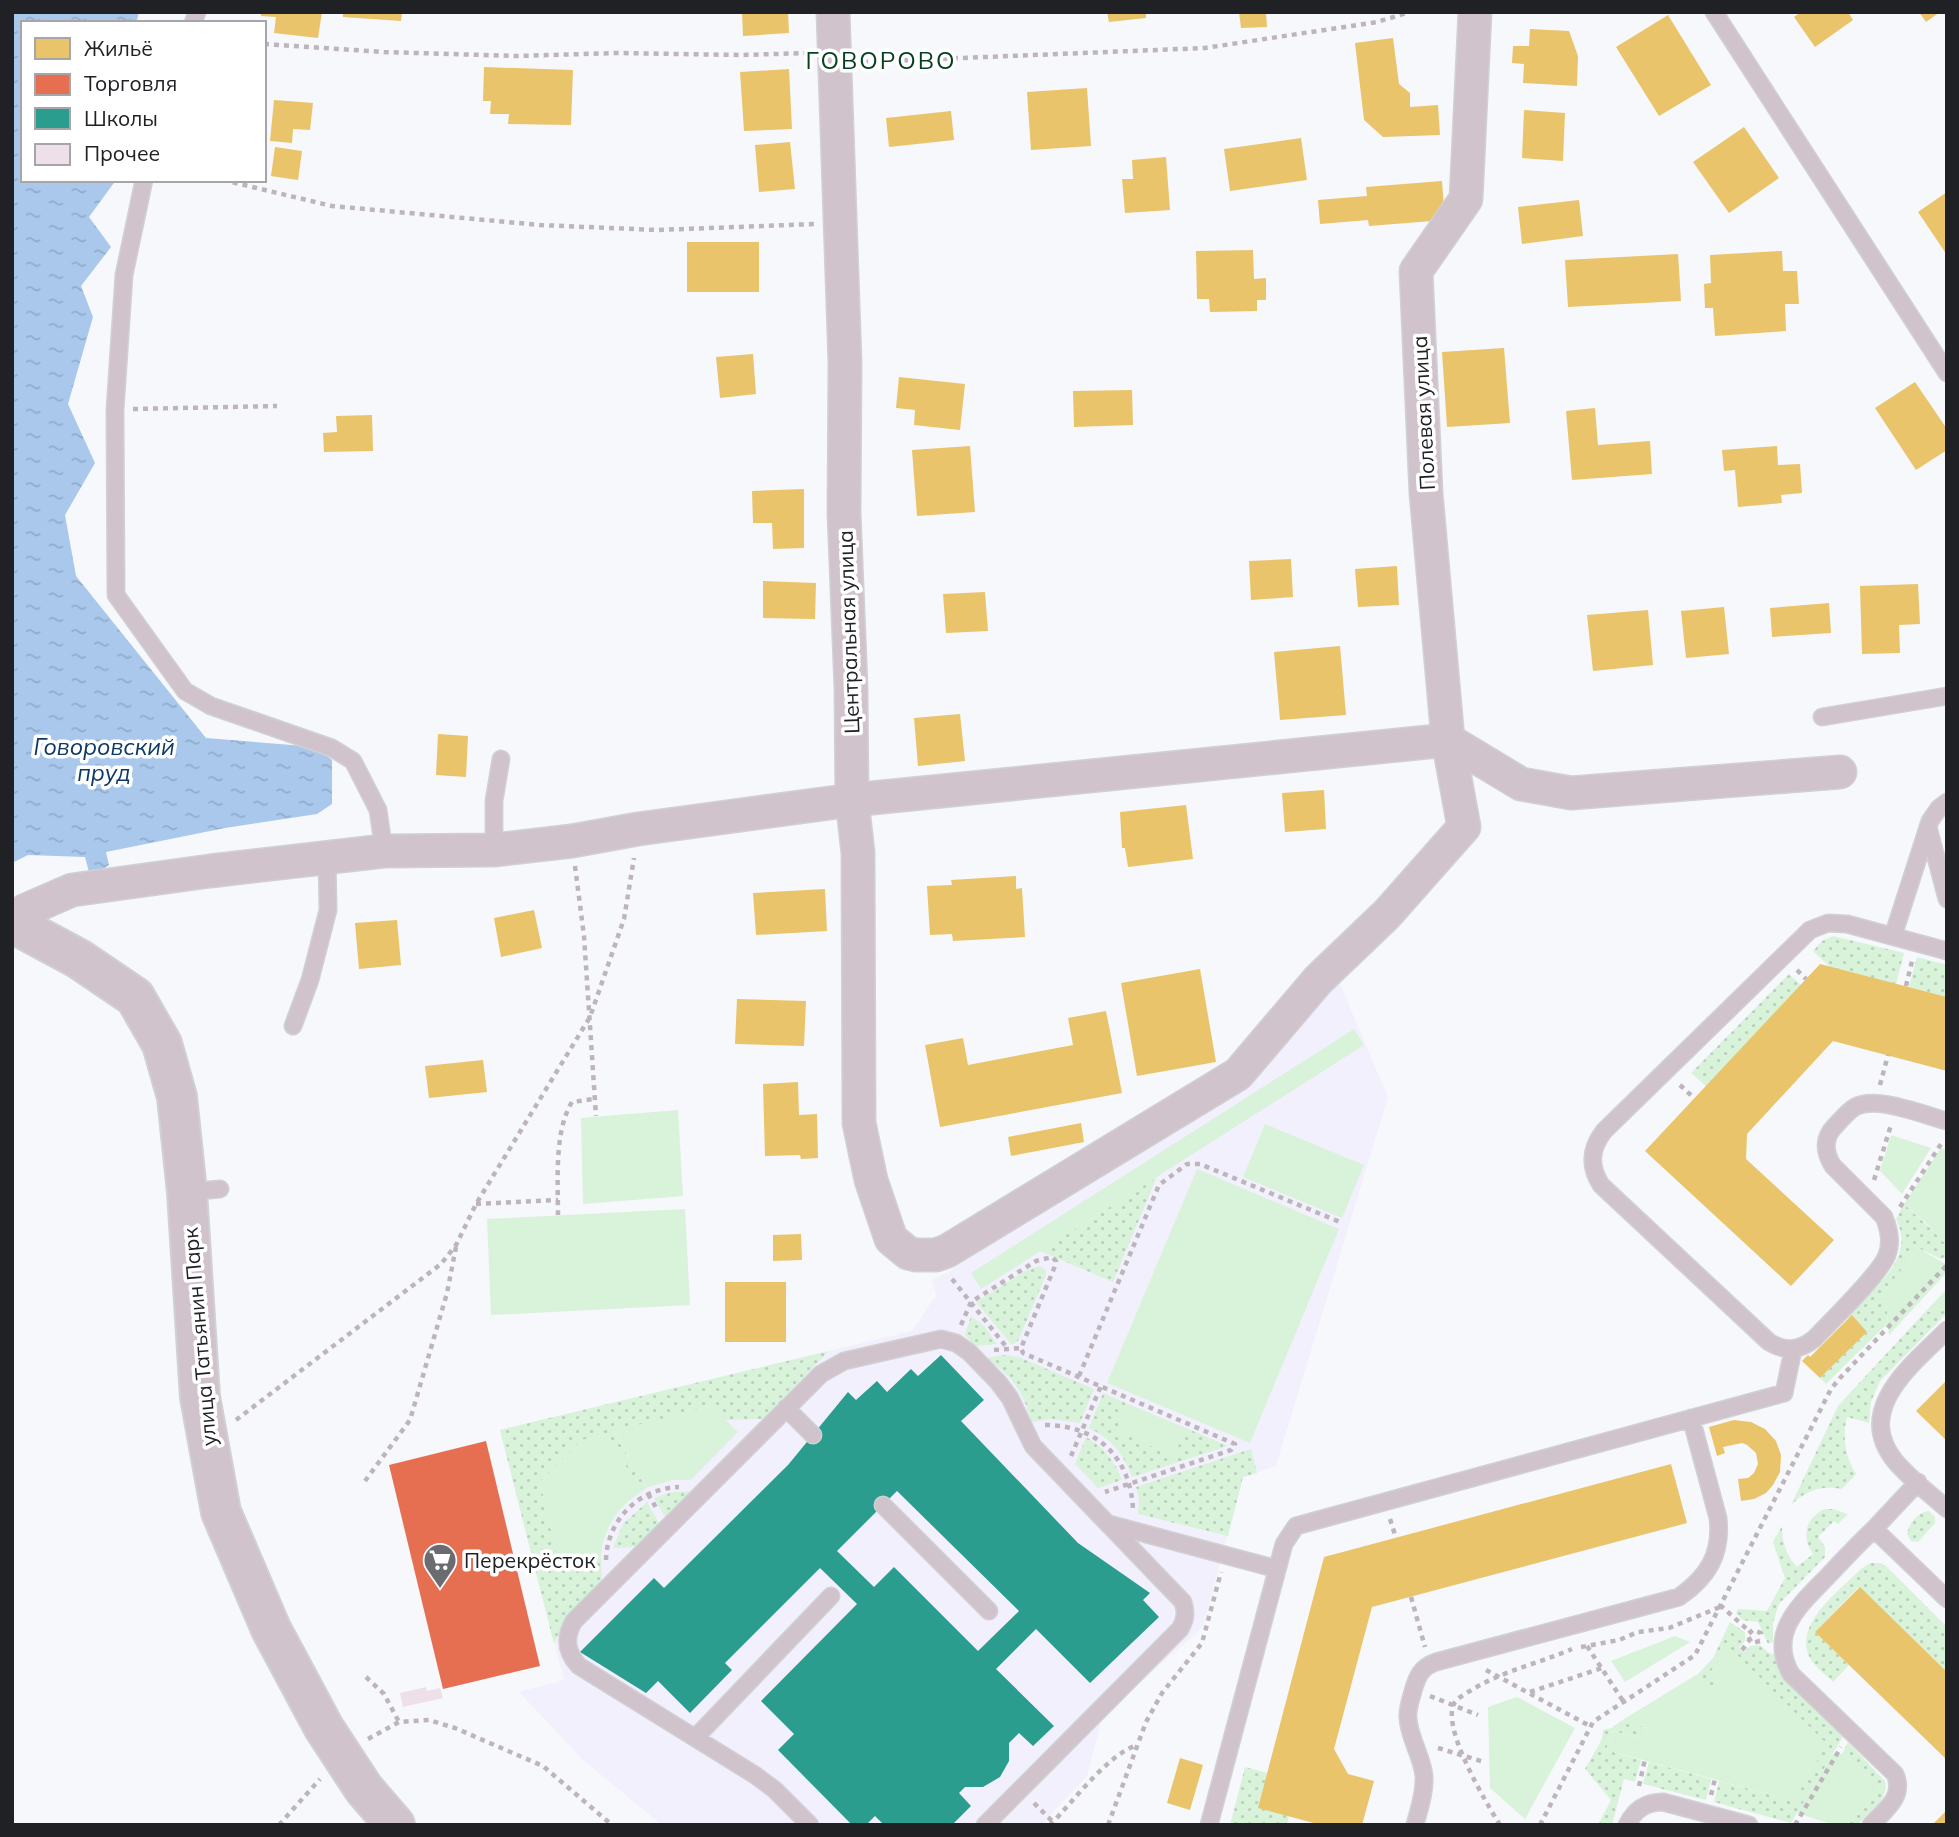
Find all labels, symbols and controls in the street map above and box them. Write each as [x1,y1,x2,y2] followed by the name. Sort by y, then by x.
[21,21,266,182] legend
[84,35,153,61] text: Жильё
[805,45,957,75] district label: ГОВОРОВО
[84,70,177,96] text: Торговля
[84,105,158,131] text: Школы
[84,140,160,166] text: Прочее
[1406,335,1440,491] street label: Полевая улица
[831,530,865,734] street label: Центральная улица
[33,732,175,787] water label: Говоровский пруд
[176,1226,222,1447] street label: улица Татьянин Парк
[421,1541,459,1590] supermarket icon: Перекрёсток
[464,1547,596,1573] place label: Перекрёсток

